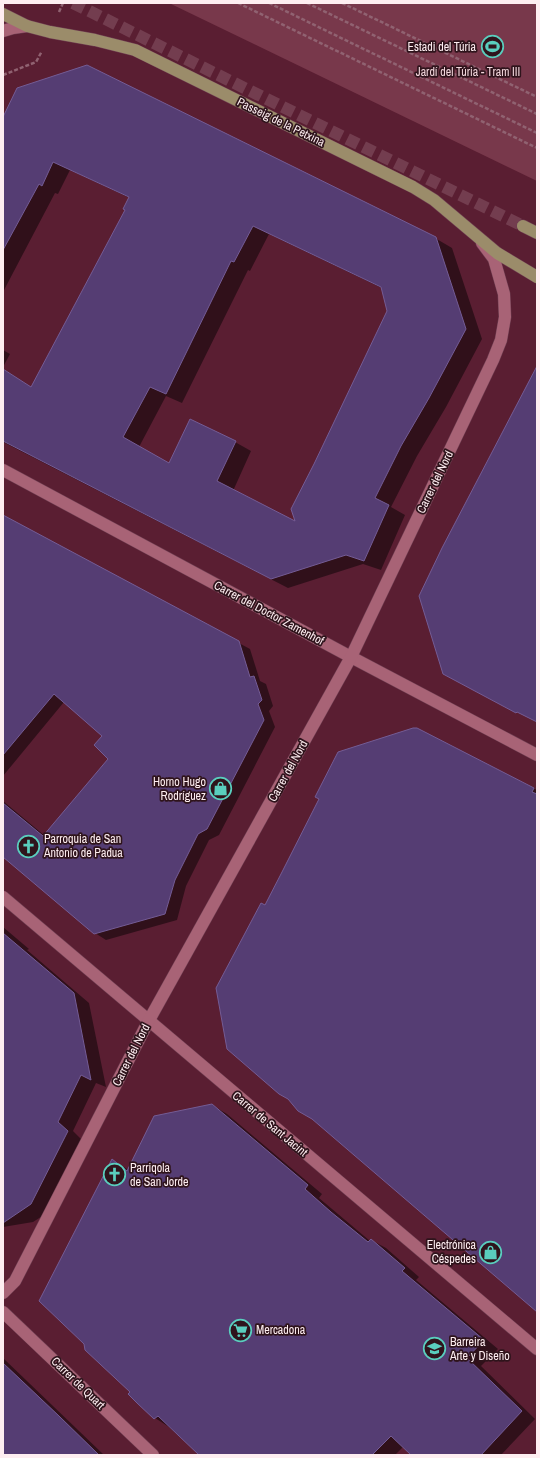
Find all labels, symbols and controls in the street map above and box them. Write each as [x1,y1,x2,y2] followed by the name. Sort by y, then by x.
[479,34,505,60] sports icon: Estadi del Túria
[408,39,477,55] place label: Estadi del Túria
[416,64,520,80] park label: Jardí del Túria - Tram III
[234,94,328,150] street label: Passeig de la Petxina
[413,448,457,516] street label: Carrer del Nord
[211,577,327,649] street label: Carrer del Doctor Zamenhof
[265,737,311,805] street label: Carrer del Nord
[153,774,206,804] place label: Horno Hugo Rodríguez
[208,776,234,802] shop icon: Horno Hugo Rodríguez
[43,831,123,861] place label: Parroquia de San Antonio de Padua
[16,833,42,859] church icon: Parroquia de San Antonio de Padua
[108,1021,154,1089] street label: Carrer del Nord
[229,1088,311,1160] street label: Carrer de Sant Jacint
[130,1160,189,1190] place label: Parriqola de San Jorde
[102,1162,128,1188] church icon: Parriqola de San Jorde
[427,1237,477,1267] place label: Electrónica Céspedes
[478,1239,504,1265] shop icon: Electrónica Céspedes
[228,1317,254,1343] supermarket icon: Mercadona
[256,1322,306,1338] place label: Mercadona
[449,1334,510,1364] place label: Barreira Arte y Diseño
[422,1336,448,1362] school or university icon: Barreira Arte y Diseño
[48,1353,109,1413] street label: Carrer de Quart

